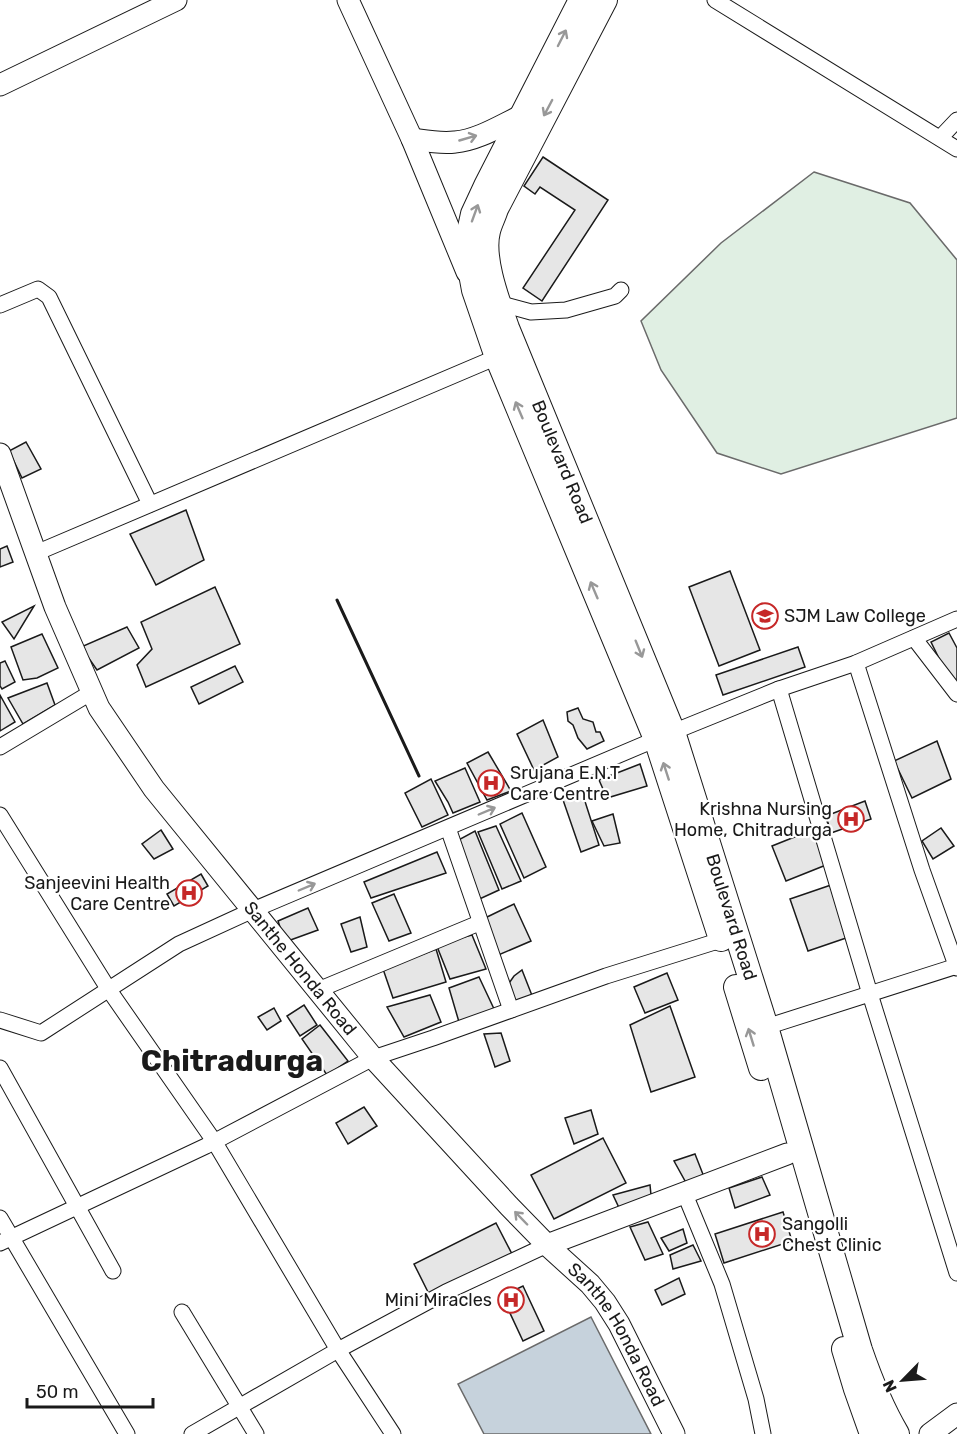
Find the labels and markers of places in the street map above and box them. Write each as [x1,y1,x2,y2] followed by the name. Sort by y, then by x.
[750,601,780,631] school or university icon: SJM Law College
[784,605,926,627] place label: SJM Law College
[510,762,620,805] place label: Srujana E.N.T Care Centre
[476,768,506,798] hospital icon: Srujana E.N.T Care Centre
[674,798,832,841] place label: Krishna Nursing Home, Chitradurga
[836,804,866,834] hospital icon: Krishna Nursing Home, Chitradurga
[24,872,170,915] place label: Sanjeevini Health Care Centre
[174,878,204,908] hospital icon: Sanjeevini Health Care Centre
[782,1213,882,1256] place label: Sangolli Chest Clinic
[747,1219,777,1249] hospital icon: Sangolli Chest Clinic
[496,1285,526,1315] hospital icon: Mini Miracles
[385,1289,492,1311] place label: Mini Miracles

